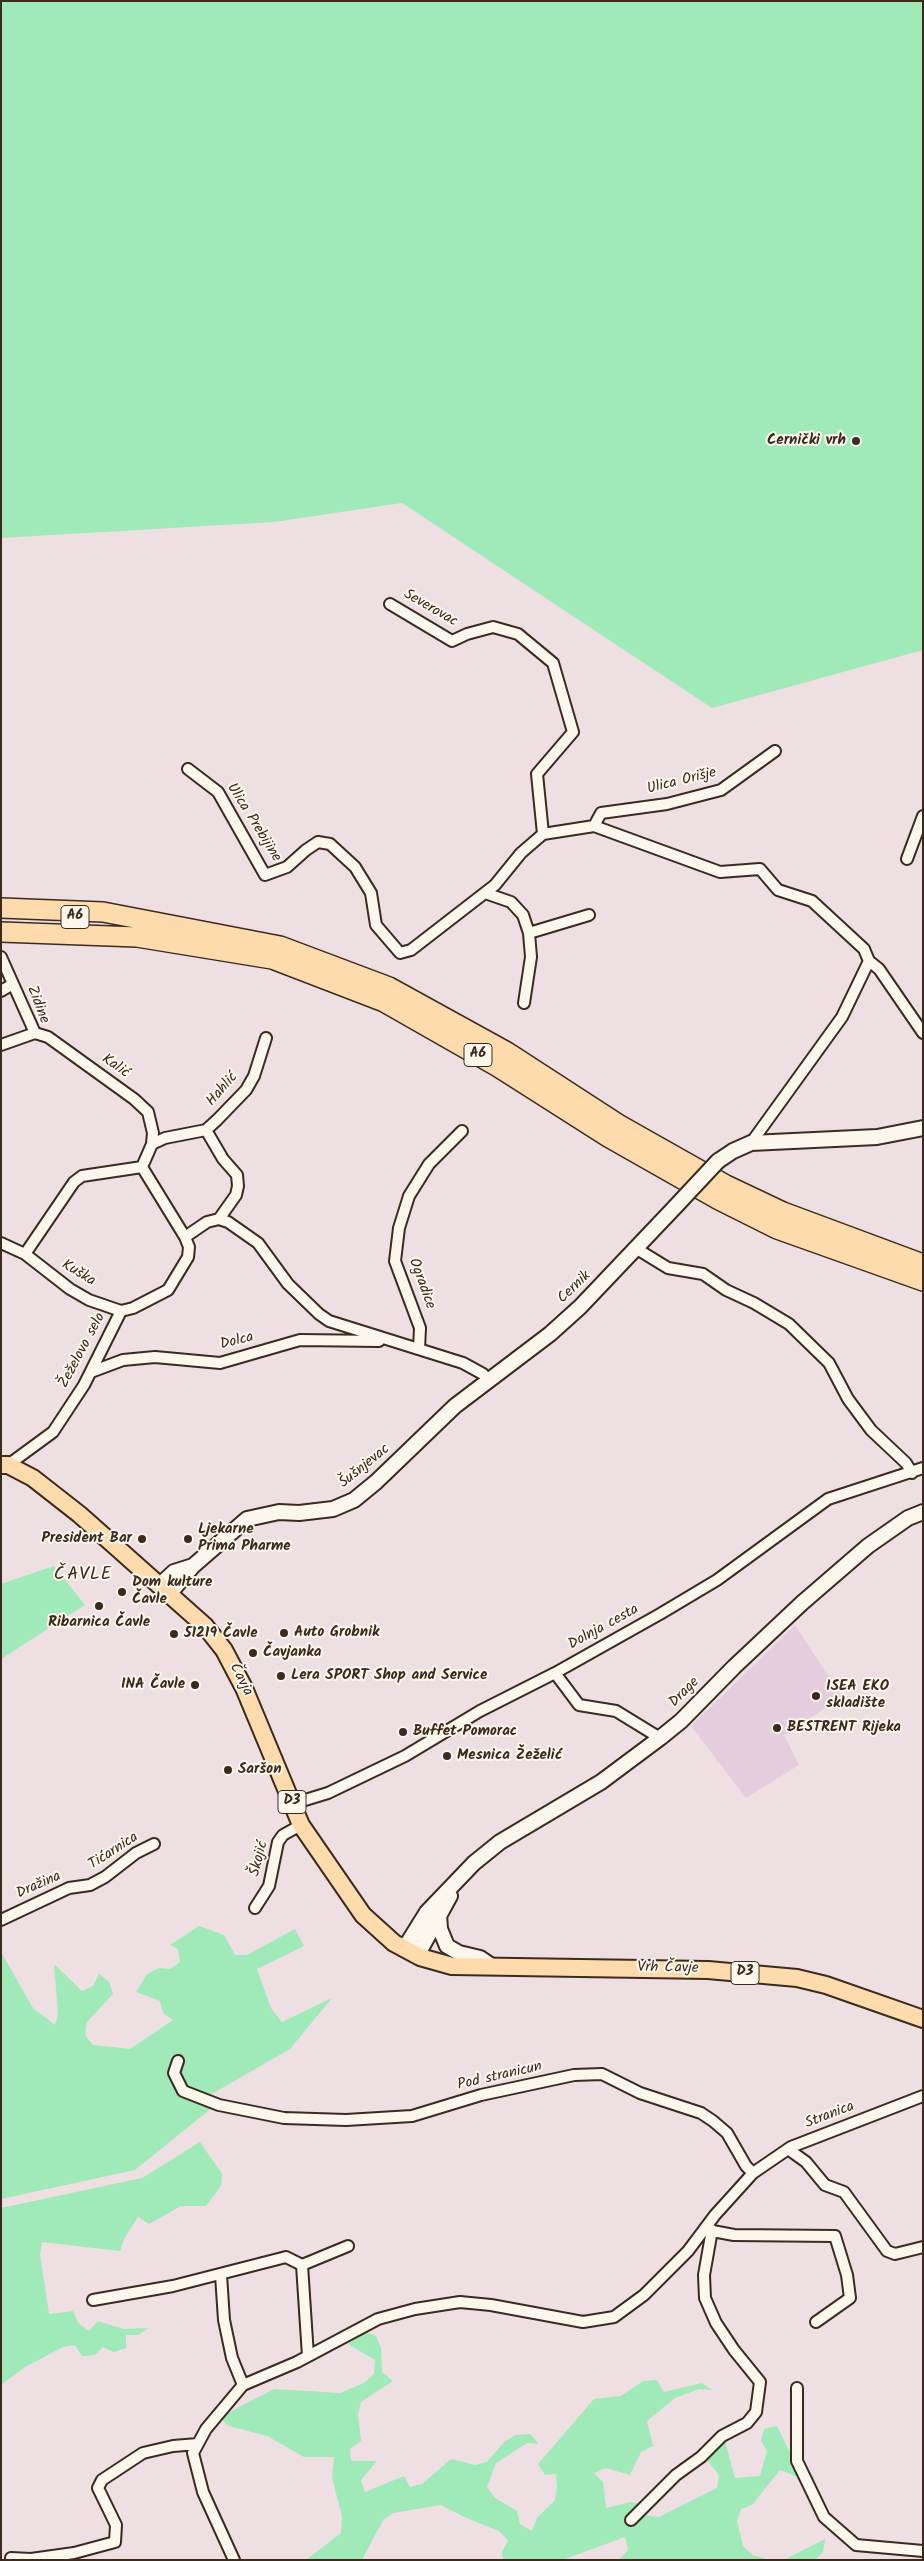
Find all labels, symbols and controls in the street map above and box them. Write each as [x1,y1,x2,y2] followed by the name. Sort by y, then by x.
[767,432,846,450] place label: Cernički vrh
[850,435,862,447] marker: Cernički vrh
[400,586,460,632] street label: Severovac
[646,765,718,799] street label: Ulica Orišje
[222,780,284,866] street label: Ulica Prebijine
[61,906,89,929] road number: A6
[22,984,52,1026] street label: Zidine
[464,1044,492,1066] road number: A6
[98,1051,132,1083] street label: Kalić
[203,1069,243,1111] street label: Hahlić
[404,1256,438,1312] street label: Ogradice
[58,1257,98,1291] street label: Kuška
[555,1268,595,1308] street label: Cernik
[56,1310,110,1392] street label: Žeželovo selo
[218,1329,256,1355] street label: Dolca
[336,1441,394,1493] street label: Šušnjevac
[198,1521,291,1556] place label: Ljekarne Prima Pharme
[41,1530,132,1548] place label: President Bar
[136,1533,148,1545] marker: President Bar
[182,1533,194,1545] marker: Ljekarne Prima Pharme
[53,1565,113,1587] district label: ČAVLE
[132,1574,212,1609] place label: Dom kulture Čavle
[116,1586,128,1598] marker: Dom kulture Čavle
[93,1600,105,1612] marker: Ribarnica Čavle
[566,1601,642,1655] street label: Dolnja cesta
[48,1614,150,1632] place label: Ribarnica Čavle
[294,1624,379,1642] place label: Auto Grobnik
[184,1625,257,1643] place label: 51219 Čavle
[278,1627,290,1639] marker: Auto Grobnik
[168,1628,180,1640] marker: 51219 Čavle
[263,1644,321,1662] place label: Čavjanka
[247,1647,259,1659] marker: Čavjanka
[224,1661,256,1699] street label: Čavja
[291,1667,487,1685] place label: Lera SPORT Shop and Service
[275,1670,287,1682] marker: Lera SPORT Shop and Service
[666,1674,704,1712] street label: Drage
[121,1676,185,1694] place label: INA Čavle
[826,1678,889,1713] place label: ISEA EKO skladište
[189,1679,201,1691] marker: INA Čavle
[810,1690,822,1702] marker: ISEA EKO skladište
[787,1719,901,1737] place label: BESTRENT Rijeka
[771,1722,783,1734] marker: BESTRENT Rijeka
[413,1723,517,1741] place label: Buffet Pomorac
[397,1726,409,1738] marker: Buffet Pomorac
[457,1747,562,1765] place label: Mesnica Žeželić
[441,1750,453,1762] marker: Mesnica Žeželić
[238,1761,282,1779] place label: Saršon
[222,1764,234,1776] marker: Saršon
[278,1790,306,1814] road number: D3
[86,1829,142,1875] street label: Tićarnica
[247,1839,273,1879] street label: Škojić
[14,1868,64,1904] street label: Dražina
[637,1959,699,1979] street label: Vrh Čavje
[731,1962,759,1985] road number: D3
[456,2059,544,2095] street label: Pod stranicun
[803,2098,857,2134] street label: Stranica

